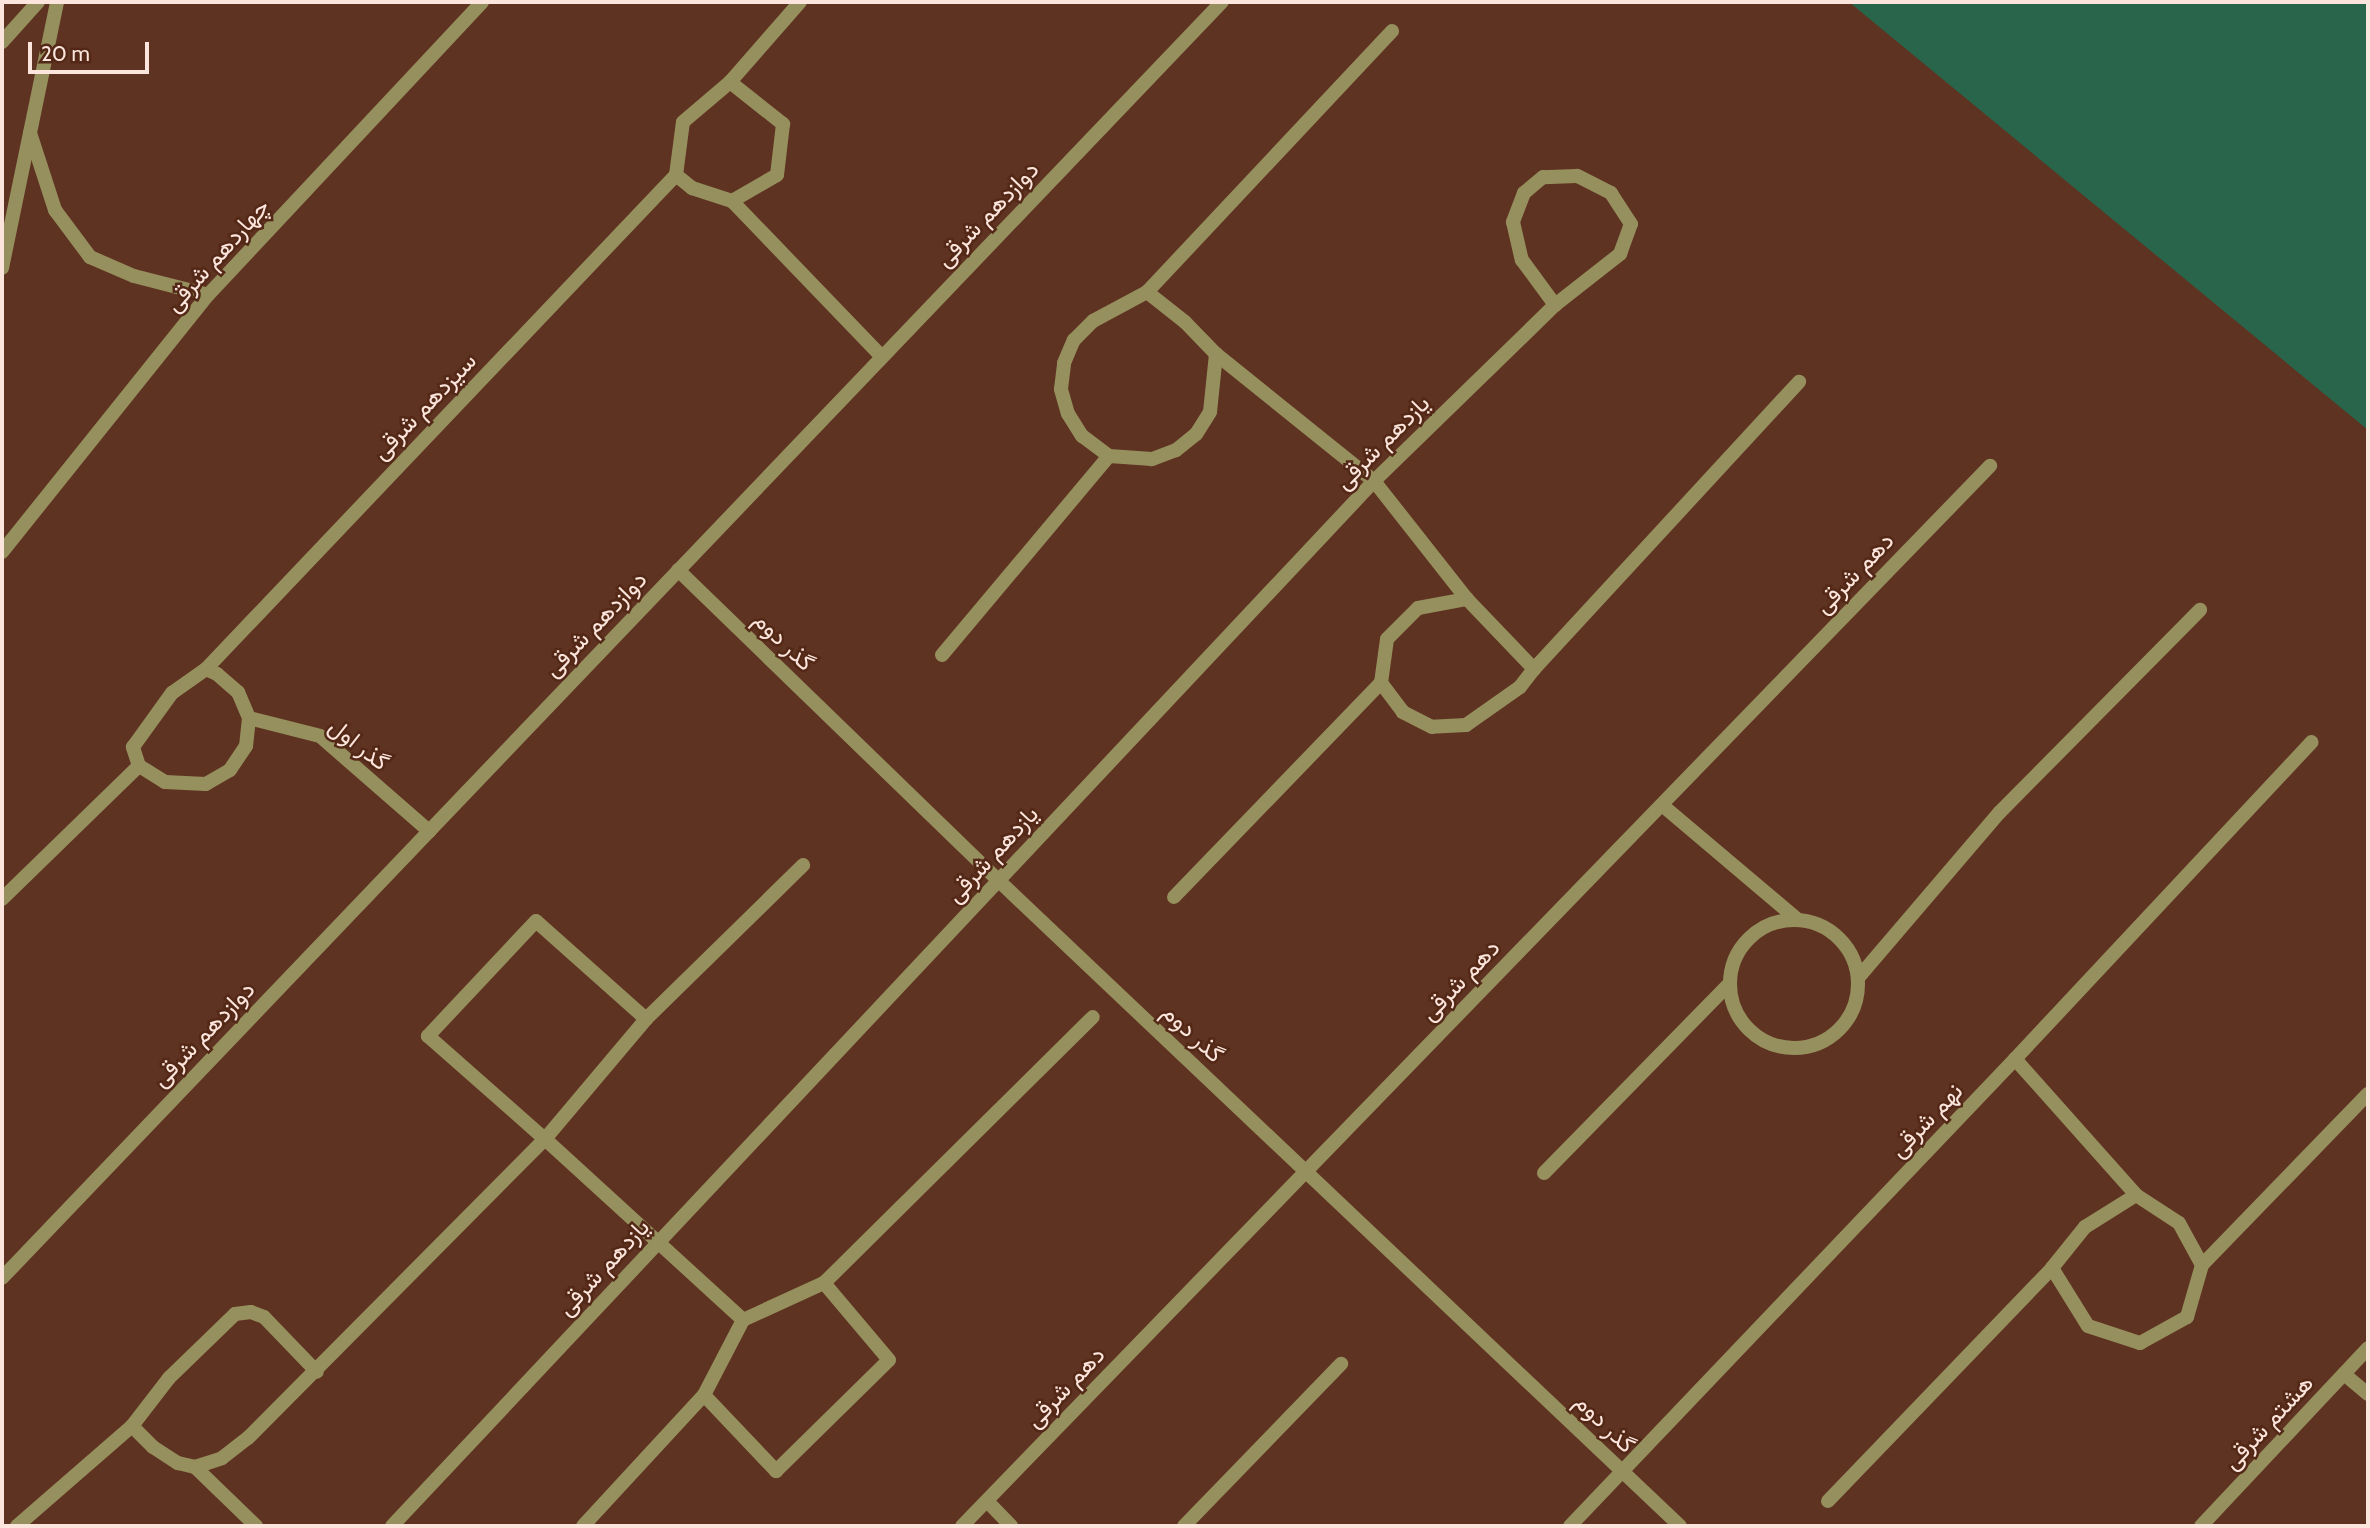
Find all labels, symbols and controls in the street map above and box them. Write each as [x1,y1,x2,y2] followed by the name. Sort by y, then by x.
[32,28,152,72] scale bar
[41,41,90,66] text: 20 m
[929,155,1045,273] street label: دوازدهم شرقی
[159,192,275,318] street label: چهاردهم شرقی
[366,346,482,466] street label: سیزدهم شرقی
[1329,389,1435,495] street label: یازدهم شرقی
[1808,526,1900,620] street label: دهم شرقی
[537,565,653,683] street label: دوازدهم شرقی
[748,605,820,677] street label: گذر دوم
[323,712,395,776] street label: گذر اول
[940,800,1044,908] street label: یازدهم شرقی
[1414,933,1506,1027] street label: دهم شرقی
[145,975,261,1093] street label: دوازدهم شرقی
[1156,997,1230,1069] street label: گذر دوم
[1884,1077,1968,1163] street label: نهم شرقی
[551,1213,655,1321] street label: یازدهم شرقی
[1019,1340,1111,1434] street label: دهم شرقی
[2217,1369,2319,1475] street label: هشتم شرقی
[1569,1387,1641,1459] street label: گذر دوم

